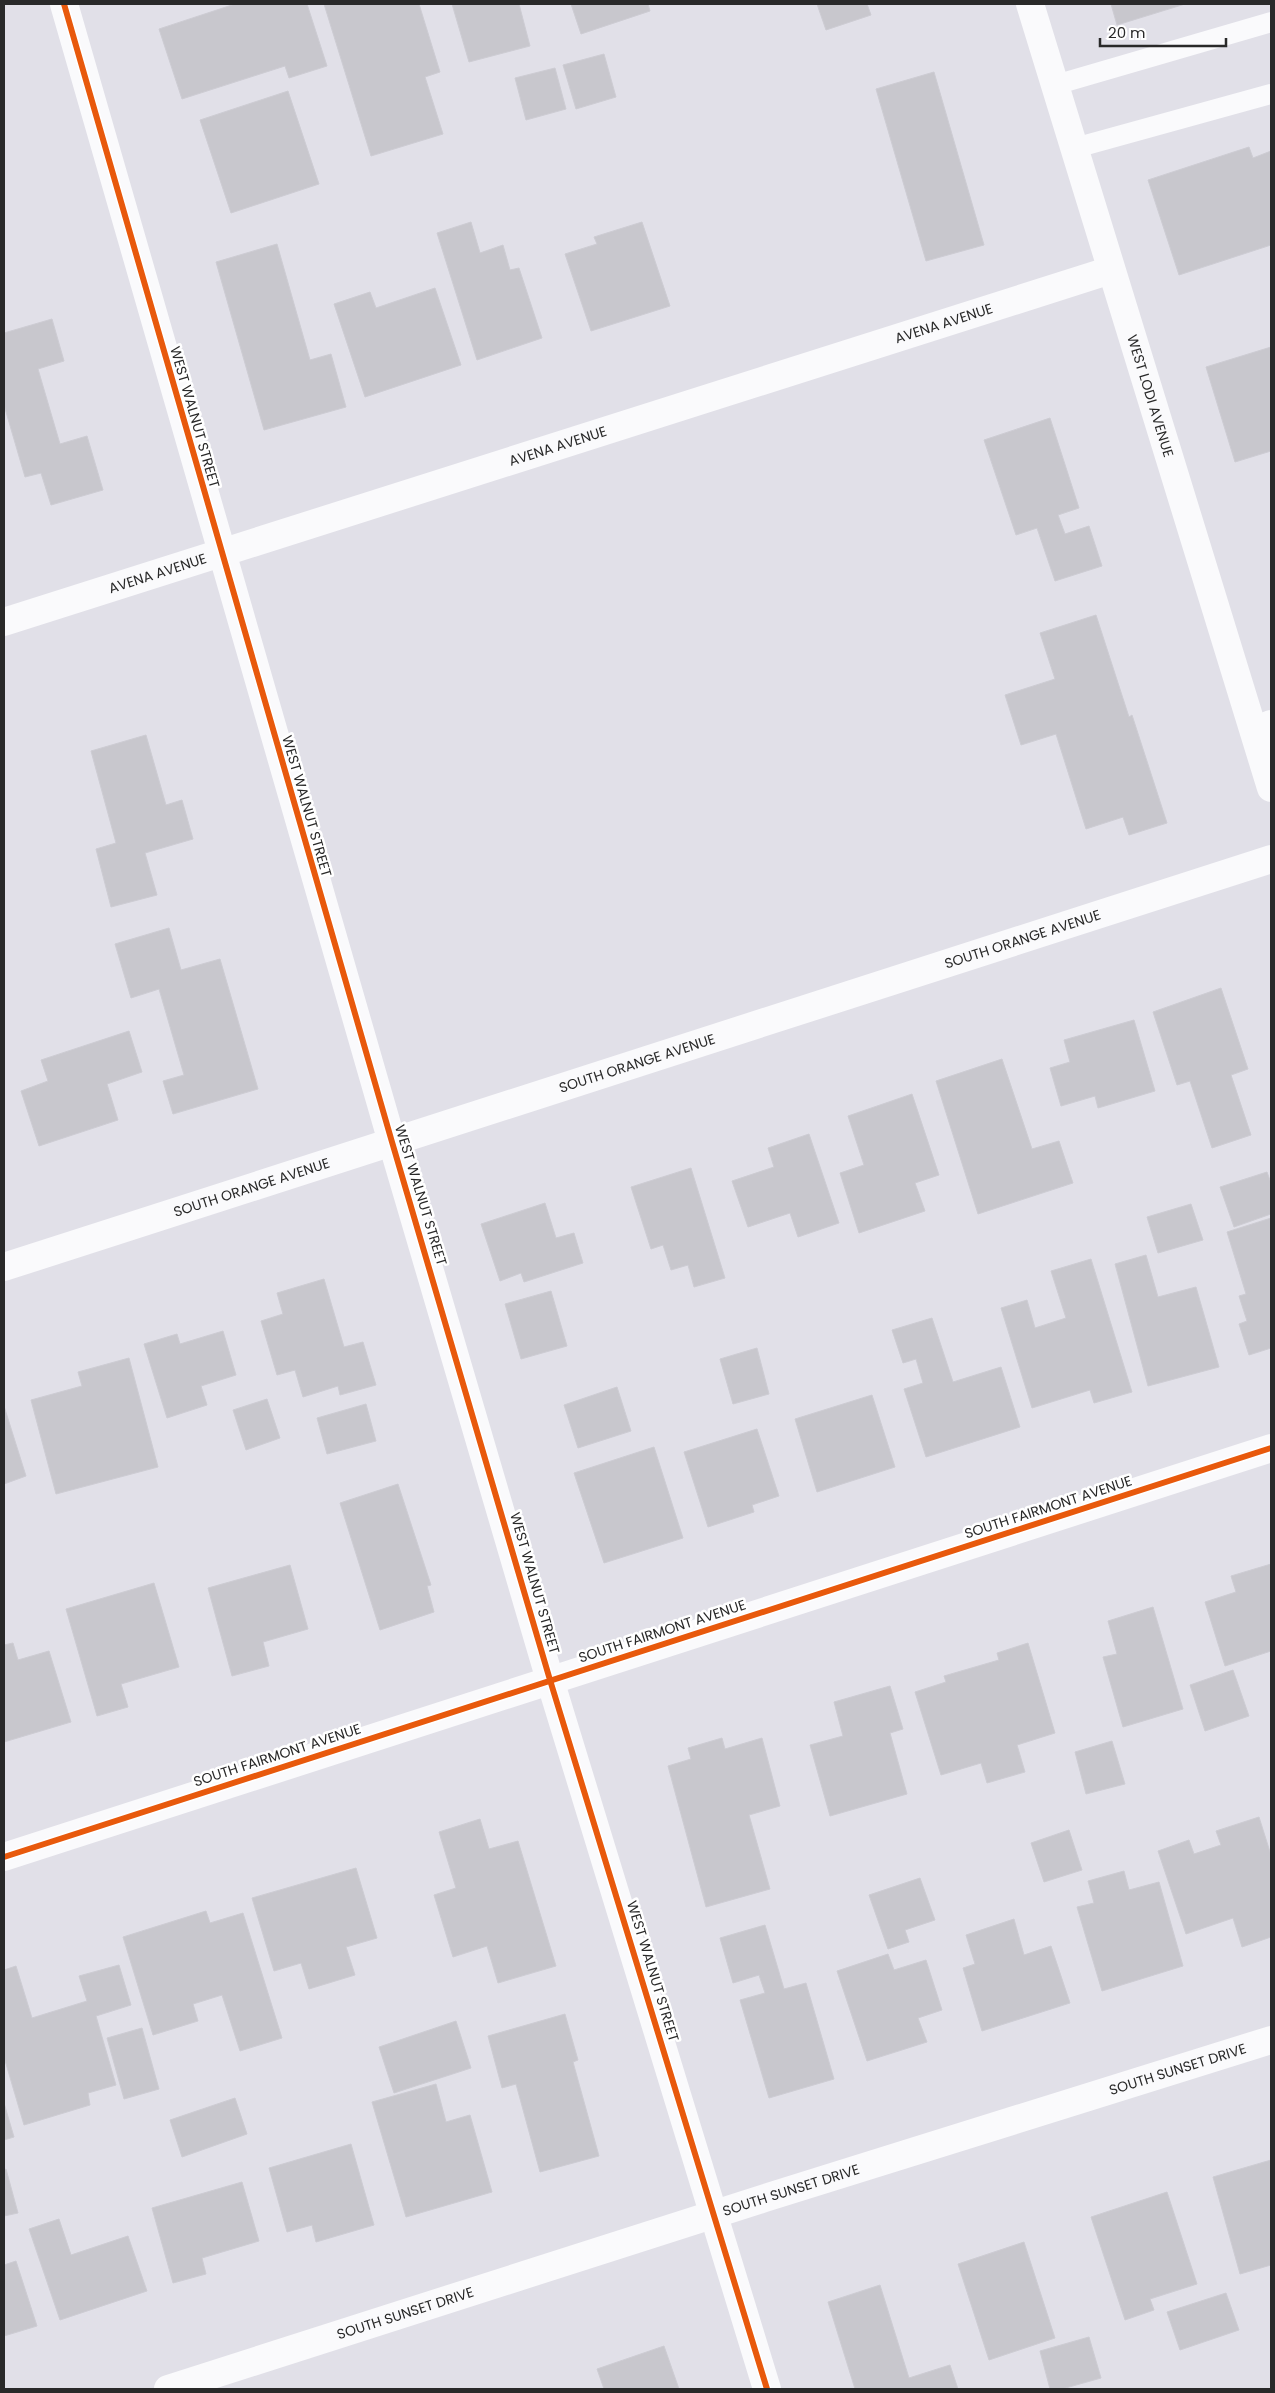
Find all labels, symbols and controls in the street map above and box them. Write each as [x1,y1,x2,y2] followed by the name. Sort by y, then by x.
[1100,15,1226,47] scale bar
[1108,22,1146,43] text: 20 m
[892,298,995,348] street label: AVENA AVENUE
[1122,332,1179,460] street label: WEST LODI AVENUE
[165,344,225,491] street label: WEST WALNUT STREET
[506,421,609,471] street label: AVENA AVENUE
[106,548,209,598] street label: AVENA AVENUE
[277,733,337,880] street label: WEST WALNUT STREET
[942,905,1103,974] street label: SOUTH ORANGE AVENUE
[556,1029,718,1098] street label: SOUTH ORANGE AVENUE
[390,1122,452,1268] street label: WEST WALNUT STREET
[171,1153,332,1222] street label: SOUTH ORANGE AVENUE
[962,1470,1134,1544] street label: SOUTH FAIRMONT AVENUE
[505,1510,565,1657] street label: WEST WALNUT STREET
[576,1594,748,1668] street label: SOUTH FAIRMONT AVENUE
[191,1718,363,1792] street label: SOUTH FAIRMONT AVENUE
[622,1898,684,2044] street label: WEST WALNUT STREET
[1107,2038,1249,2100] street label: SOUTH SUNSET DRIVE
[720,2159,862,2221] street label: SOUTH SUNSET DRIVE
[334,2282,476,2344] street label: SOUTH SUNSET DRIVE

